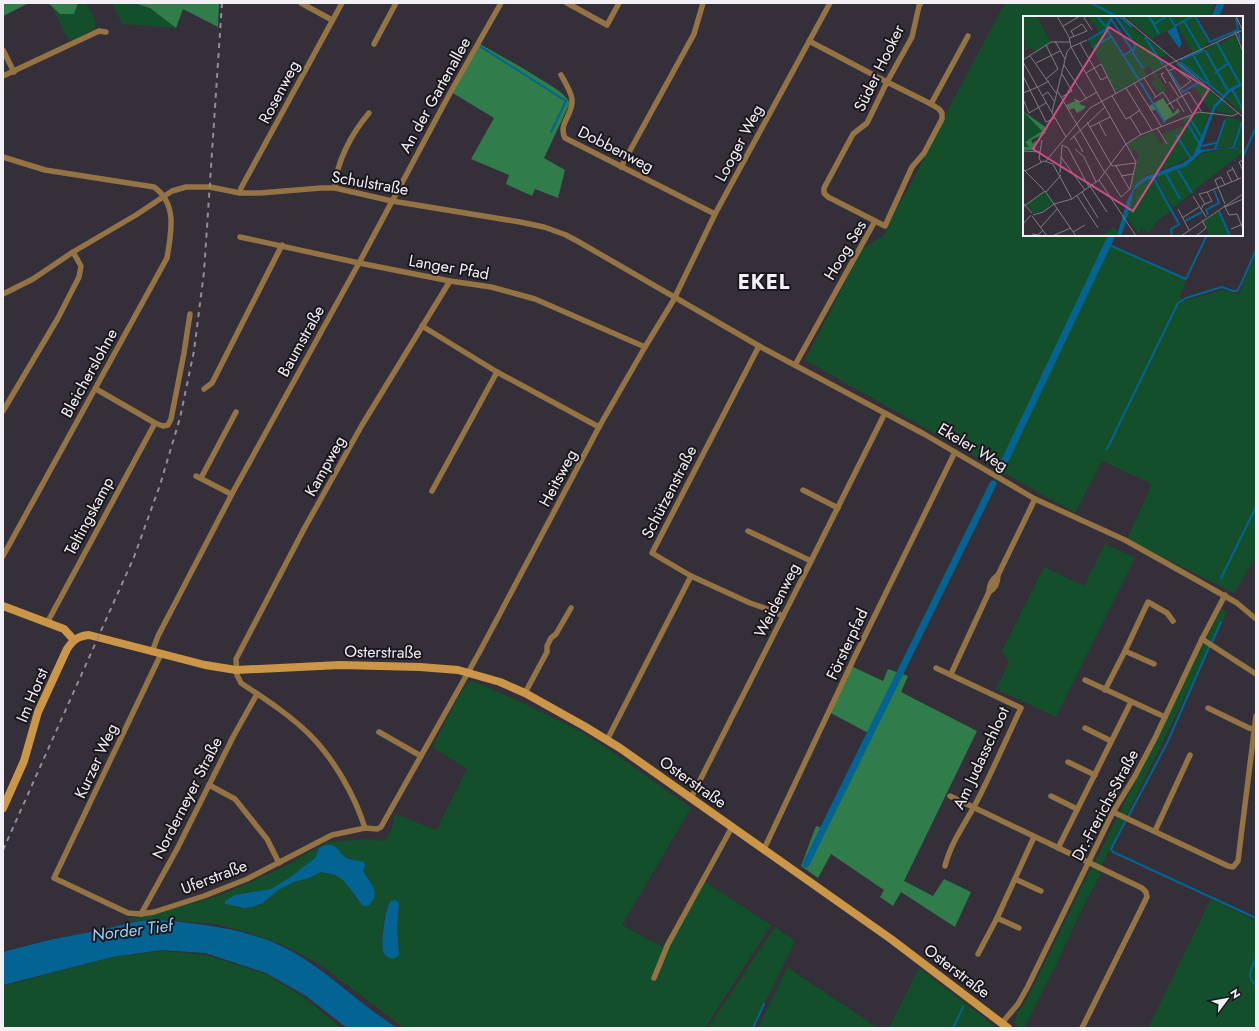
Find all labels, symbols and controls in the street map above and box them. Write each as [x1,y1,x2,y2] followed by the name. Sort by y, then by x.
[1023,16,1243,236] inset map
[848,20,910,115] street label: Süder Hooker
[394,33,476,157] street label: An der Gartenallee
[253,56,305,128] street label: Rosenweg
[709,100,769,186] street label: Looger Weg
[574,120,658,178] street label: Dobbenweg
[330,165,410,201] street label: Schulstraße
[818,216,872,284] street label: Hoog Ses
[407,249,491,285] street label: Langer Pfad
[738,268,790,297] district label: EKEL
[272,301,330,381] street label: Baumstraße
[55,324,123,422] street label: Bleicherslohne
[934,417,1012,477] street label: Ekeler Weg
[299,432,351,500] street label: Kampweg
[636,442,702,542] street label: Schützenstraße
[533,445,583,511] street label: Heitsweg
[59,473,119,559] street label: Teltingskamp
[748,559,806,641] street label: Weidenweg
[820,605,874,683] street label: Försterpfad
[344,640,422,664] street label: Osterstraße
[10,664,54,726] street label: Im Horst
[947,703,1015,813] street label: Am Judasschloot
[69,720,123,802] street label: Kurzer Weg
[146,733,228,863] street label: Norderneyer Straße
[1066,745,1144,865] street label: Dr.-Frerichs-Straße
[655,750,731,814] street label: Osterstraße
[178,854,250,900] street label: Uferstraße
[90,913,176,947] water label: Norder Tief
[919,939,995,1003] street label: Osterstraße
[1207,979,1247,1019] north arrow
[1226,986,1245,1002] text: N

